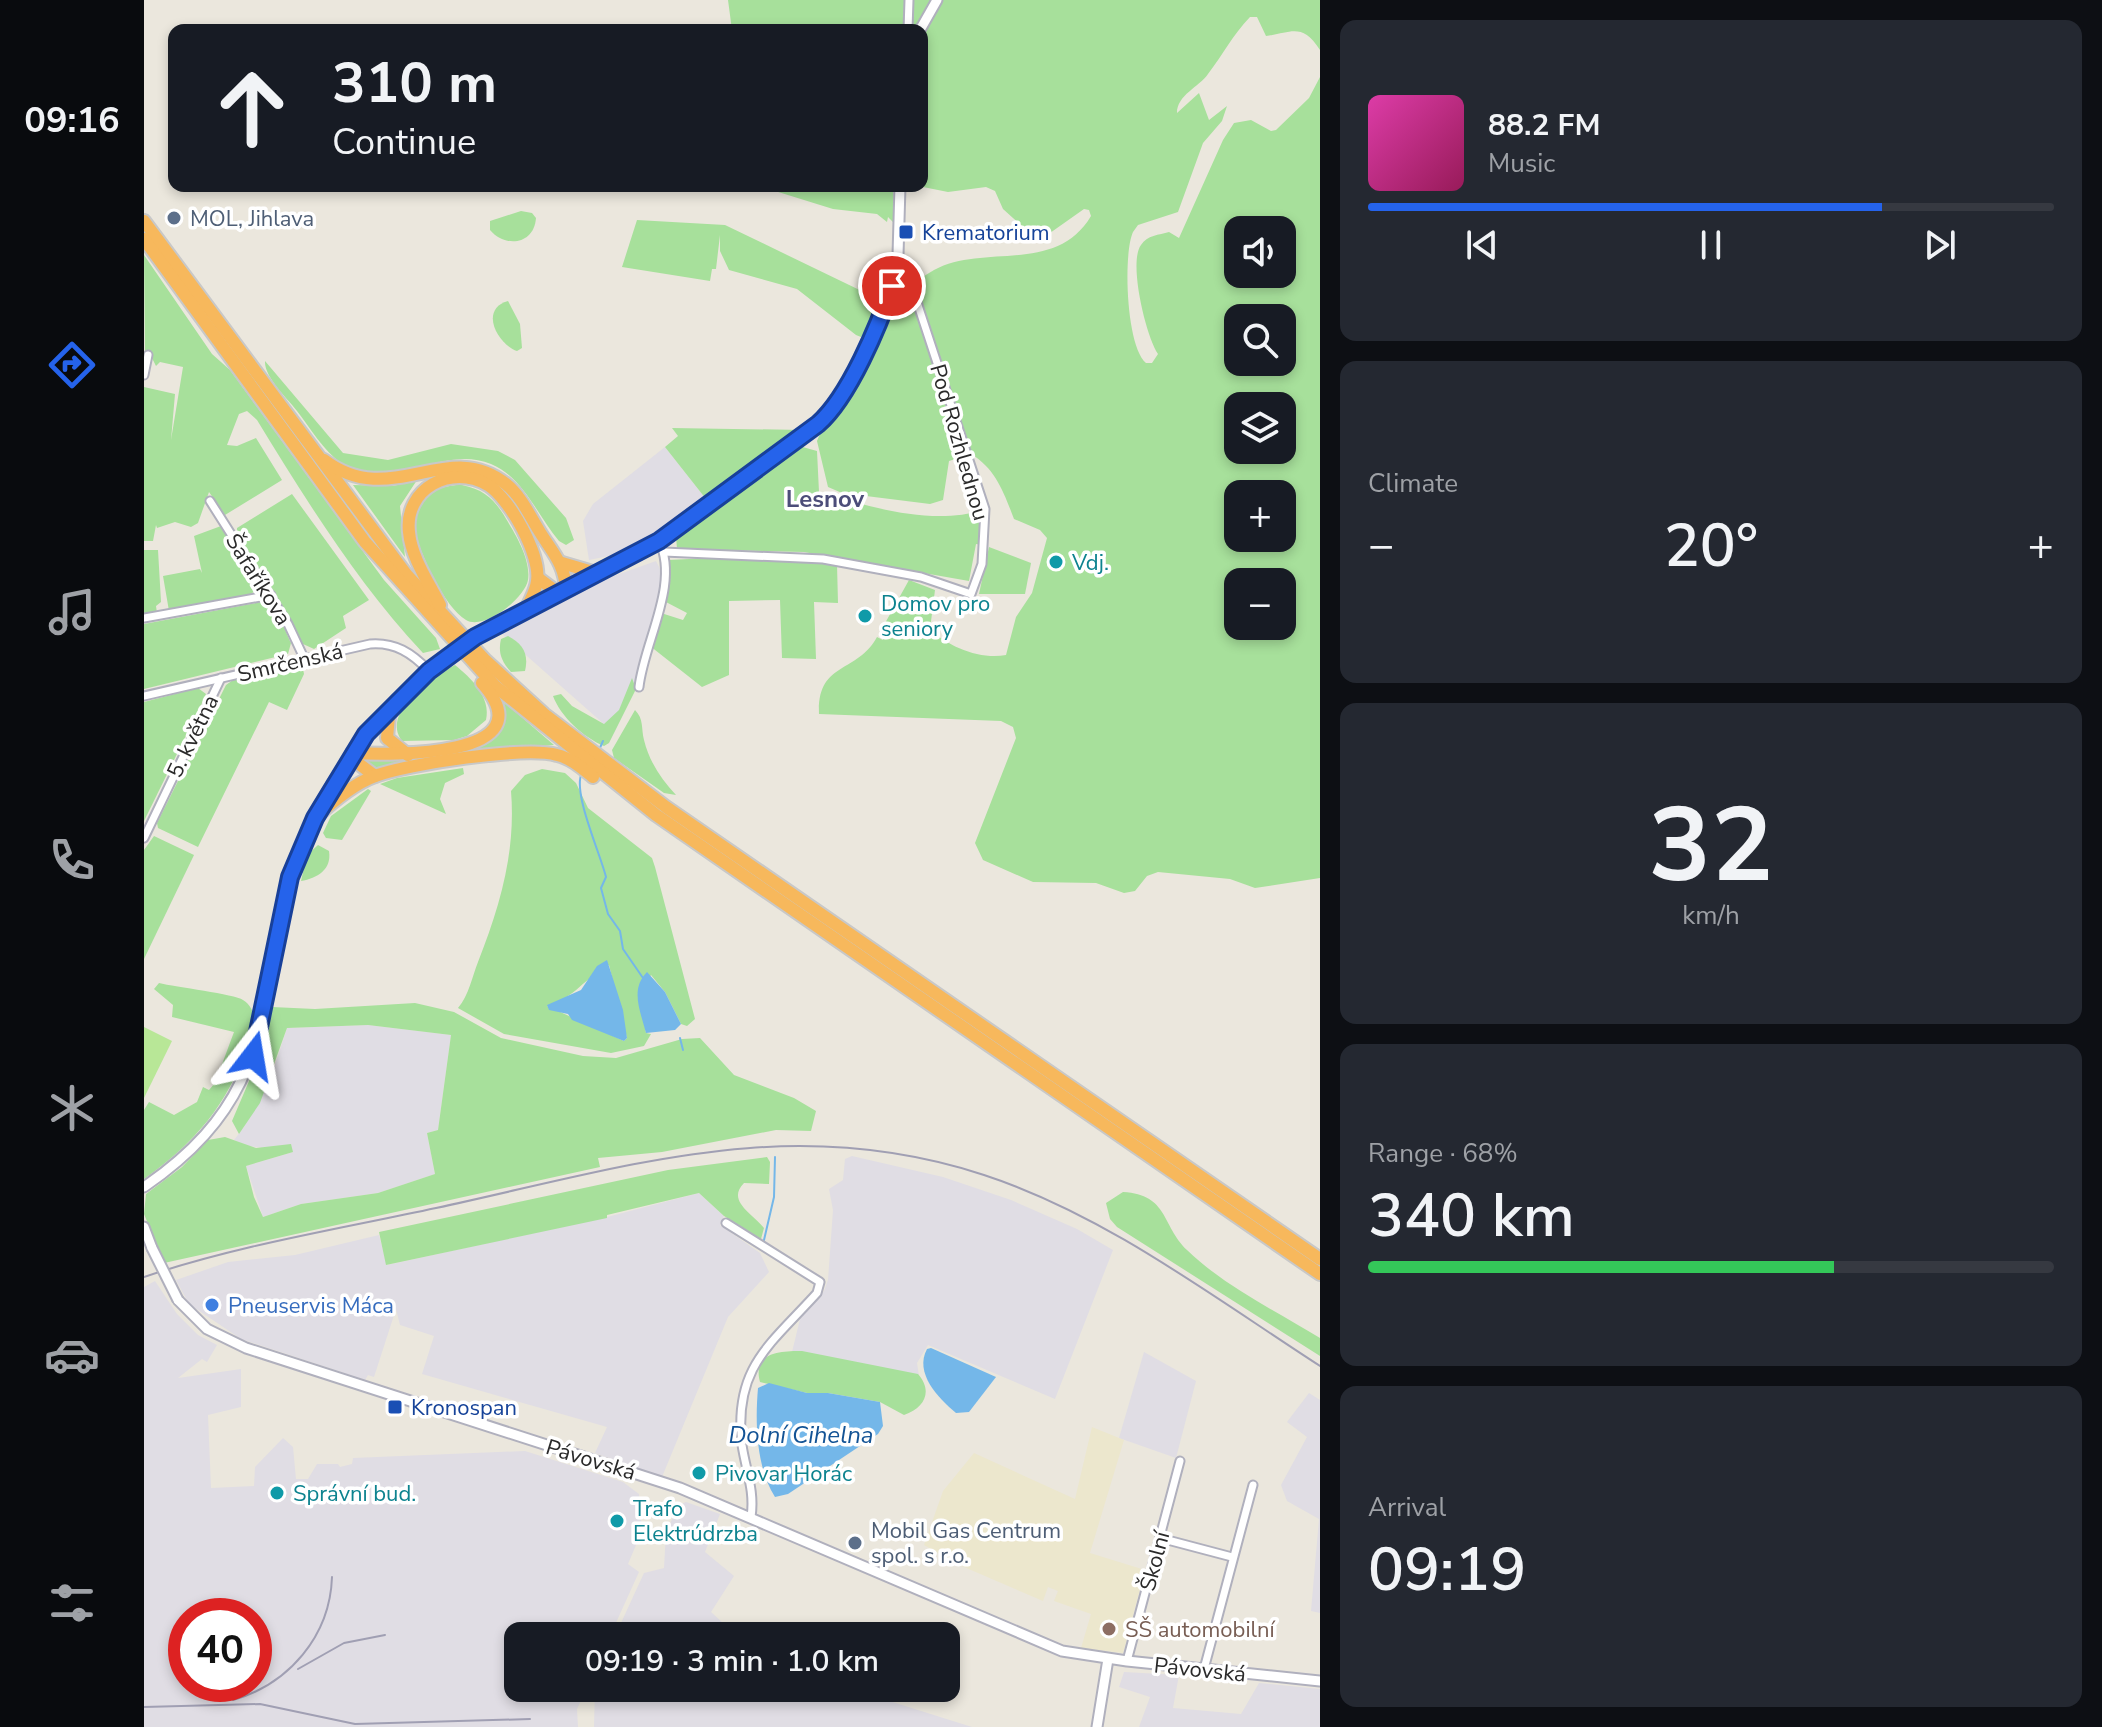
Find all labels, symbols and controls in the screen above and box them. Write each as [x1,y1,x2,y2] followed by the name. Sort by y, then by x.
[332,45,497,122] text: 310 m
[200,56,304,160] icon: ahead
[24,96,120,145] text: 09:16
[1488,105,1600,146] text: 88.2 FM
[332,118,476,167] text: Continue
[1488,146,1555,181] text: Music
[190,204,314,234] place label: MOL, Jihlava
[165,209,183,227] marker: MOL, Jihlava
[1224,216,1296,640] map controls
[1224,216,1296,288] button: sound
[922,218,1050,248] place label: Krematorium
[897,223,915,241] marker: Krematorium
[1460,223,1504,267] icon: previous
[1689,223,1733,267] icon: pause
[1918,223,1962,267] icon: next
[858,252,926,320] pin
[870,264,914,308] icon: arrive
[1224,304,1296,376] button: search
[44,337,100,393] icon: directions
[922,361,996,524] street label: Pod Rozhlednou
[1224,392,1296,464] button: layers
[1368,466,1458,501] text: Climate
[1224,480,1296,552] button: +
[786,483,865,515] district label: Lesnov
[1664,505,1758,587] text: 20°
[1368,516,1394,576] text: −
[2028,516,2054,576] text: +
[218,528,298,631] street label: Šafaříkova
[1071,548,1109,578] place label: Vdj.
[1047,553,1065,571] marker: Vdj.
[1224,568,1296,640] button: −
[44,584,100,640] icon: music
[881,589,990,644] place label: Domov pro seniory
[856,607,874,625] marker: Domov pro seniory
[235,636,346,690] street label: Smrčenská
[160,690,226,783] street label: 5. května
[1649,775,1773,917] text: 32
[44,832,100,888] icon: phone
[1682,898,1740,933] text: km/h
[211,1014,295,1098] position arrow
[44,1080,100,1136] icon: climate
[1368,1136,1518,1171] text: Range · 68%
[1368,1175,1575,1257] text: 340 km
[228,1291,394,1321] place label: Pneuservis Máca
[203,1296,221,1314] marker: Pneuservis Máca
[44,1327,100,1383] icon: car
[411,1393,517,1423] place label: Kronospan
[386,1398,404,1416] marker: Kronospan
[728,1419,874,1451] water label: Dolní Cihelna
[542,1432,639,1488] street label: Pávovská
[715,1459,852,1489] place label: Pivovar Horác
[690,1464,708,1482] marker: Pivovar Horác
[293,1479,416,1509] place label: Správní bud.
[268,1484,286,1502] marker: Správní bud.
[1368,1490,1446,1525] text: Arrival
[633,1494,758,1549] place label: Trafo Elektrúdrzba
[608,1512,626,1530] marker: Trafo Elektrúdrzba
[871,1516,1061,1571] place label: Mobil Gas Centrum spol. s r.o.
[1133,1526,1178,1594] street label: Školní
[1368,1529,1526,1611] text: 09:19
[846,1534,864,1552] marker: Mobil Gas Centrum spol. s r.o.
[44,1575,100,1631] icon: filters
[168,1598,272,1702] speed limit sign: 40
[1125,1615,1277,1645] place label: SŠ automobilní
[1100,1620,1118,1638] marker: SŠ automobilní
[585,1641,879,1682] text: 09:19 · 3 min · 1.0 km
[1152,1650,1247,1690] street label: Pávovská

